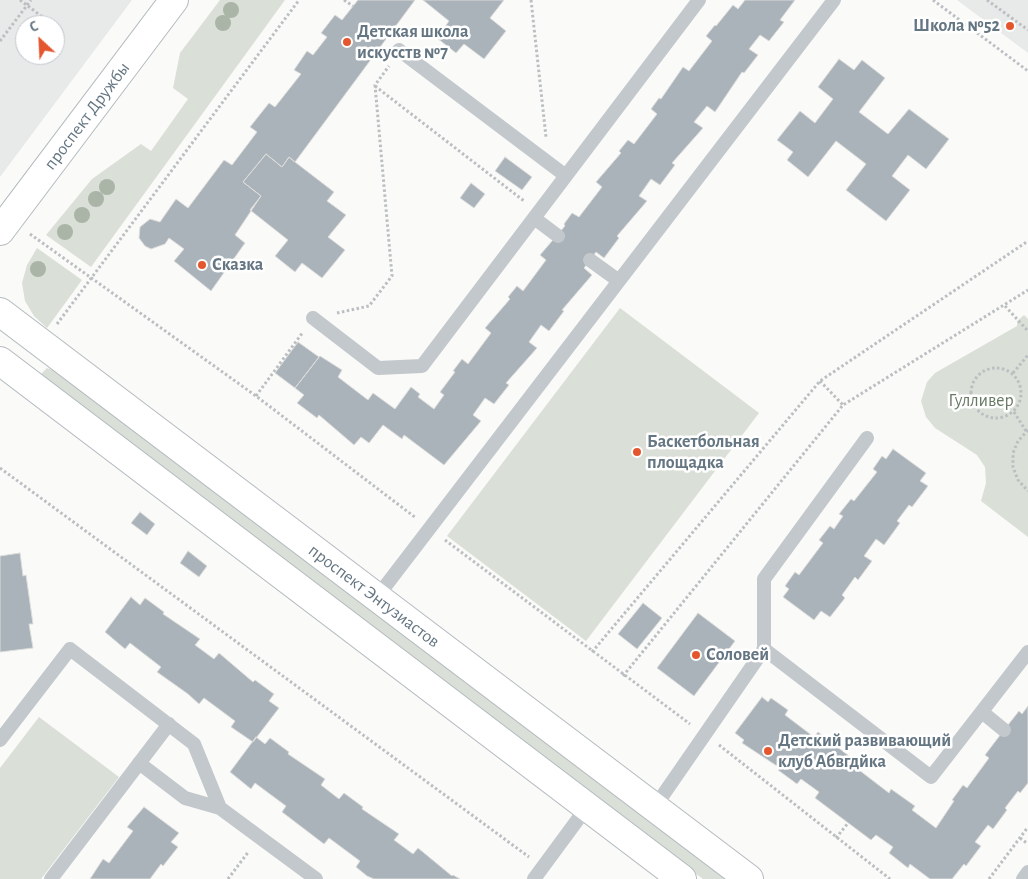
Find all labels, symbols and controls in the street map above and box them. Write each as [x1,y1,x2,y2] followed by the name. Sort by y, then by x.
[15,15,65,65] north arrow
[913,15,1000,37] place label: Школа №52
[28,19,41,35] text: С
[1004,20,1016,32] marker: Школа №52
[357,21,469,64] place label: Детская школа искусств №7
[341,36,353,48] marker: Детская школа искусств №7
[39,58,135,174] street label: проспект Дружбы
[212,254,263,276] place label: Сказка
[196,259,208,271] marker: Сказка
[948,390,1014,412] park label: Гулливер
[647,431,760,474] place label: Баскетбольная площадка
[631,446,643,458] marker: Баскетбольная площадка
[304,540,444,652] street label: проспект Энтузиастов
[706,644,769,666] place label: Соловей
[690,649,702,661] marker: Соловей
[778,730,951,772] place label: Детский развивающий клуб Абвгдйка
[762,745,774,757] marker: Детский развивающий клуб Абвгдйка

